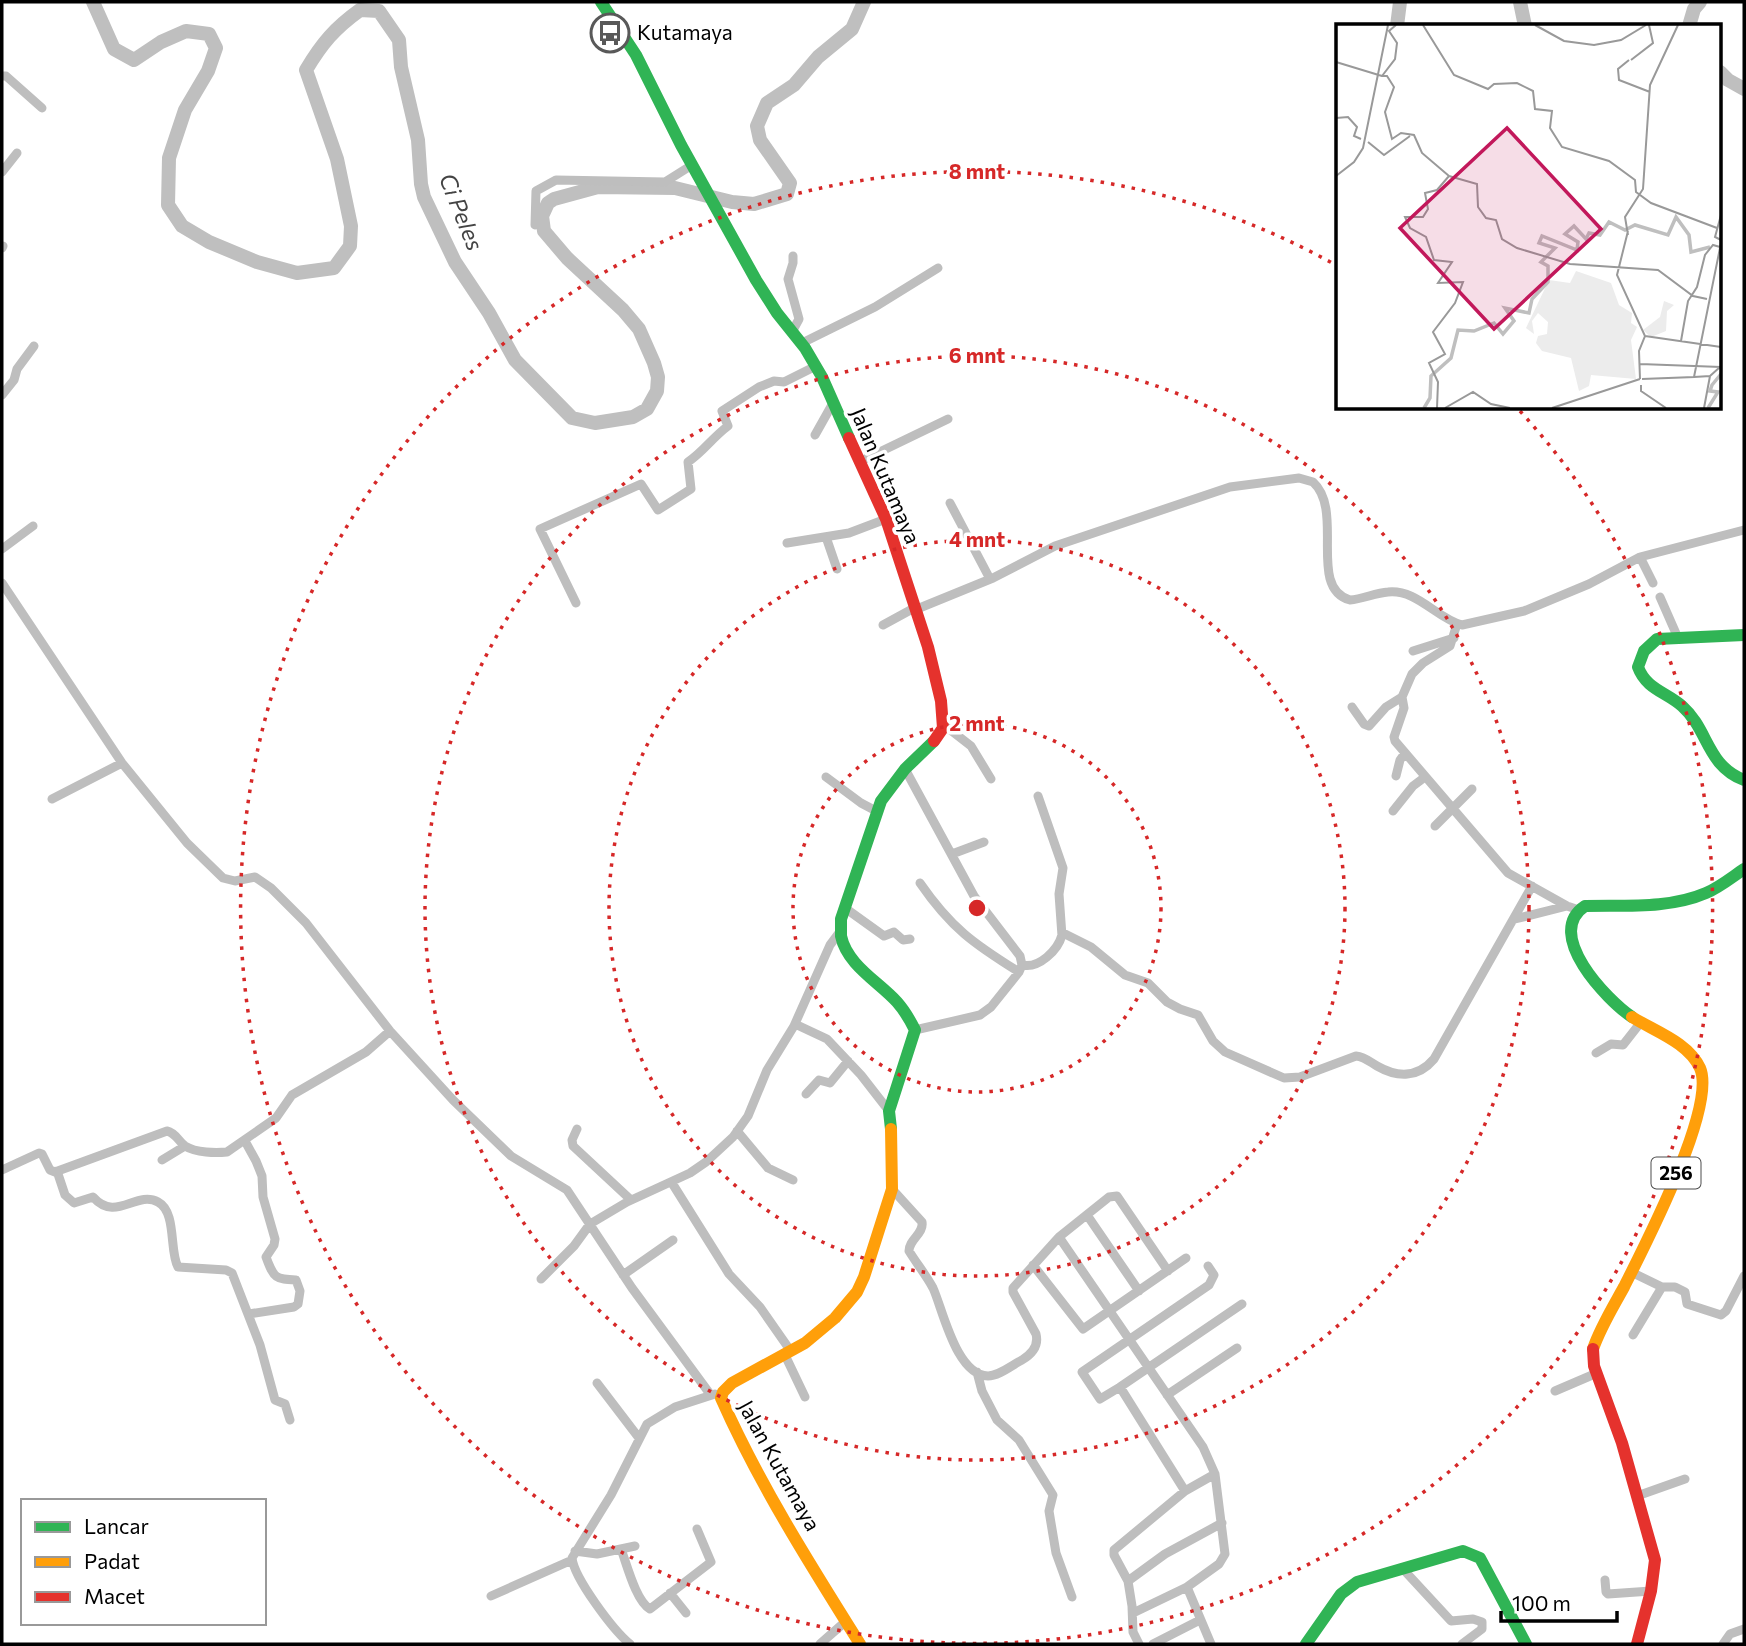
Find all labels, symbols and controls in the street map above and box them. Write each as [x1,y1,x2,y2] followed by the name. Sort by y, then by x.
[589,12,631,54] bus stop icon: Kutamaya
[637,19,733,44] place label: Kutamaya
[1336,24,1722,410] inset map
[949,158,1005,183] text: 8 mnt
[434,169,490,254] water label: Ci Peles
[949,342,1005,367] text: 6 mnt
[846,404,926,547] street label: Jalan Kutamaya
[949,526,1005,551] text: 4 mnt
[949,710,1005,735] text: 2 mnt
[965,896,989,920] centre of rings
[1652,1158,1700,1189] road number: 256
[734,1396,826,1535] street label: Jalan Kutamaya
[21,1499,266,1625] legend
[84,1513,149,1538] text: Lancar
[84,1548,140,1573] text: Padat
[1501,1580,1616,1624] scale bar
[84,1583,145,1608] text: Macet
[1512,1590,1571,1615] text: 100 m

